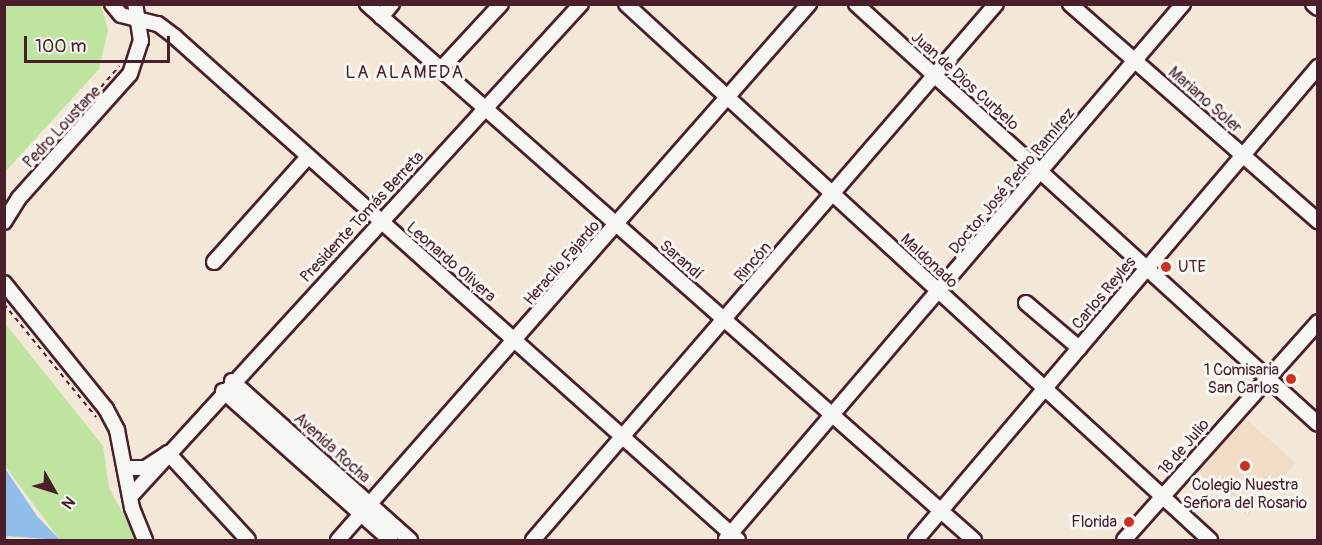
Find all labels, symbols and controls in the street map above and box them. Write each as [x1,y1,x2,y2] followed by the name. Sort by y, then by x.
[27,24,172,62] scale bar
[907,28,1023,134] street label: Juan de Dios Curbelo
[35,35,87,58] text: 100 m
[345,62,465,84] district label: LA ALAMEDA
[1164,63,1246,137] street label: Mariano Soler
[19,82,105,172] street label: Pedro Loustane
[945,104,1079,258] street label: Doctor José Pedro Ramírez
[296,147,428,287] street label: Presidente Tomás Berreta
[520,217,604,309] street label: Heraclio Fajardo
[402,218,500,306] street label: Leonardo Olivera
[896,230,962,292] street label: Maldonado
[656,236,706,284] street label: Sarandí
[730,238,776,286] street label: Rincón
[1068,253,1140,333] street label: Carlos Reyles
[1178,257,1206,277] place label: UTE
[1159,260,1173,274] marker: UTE
[1204,360,1279,398] place label: 1 Comisaria San Carlos
[1284,372,1298,386] marker: 1 Comisaria San Carlos
[290,409,374,487] street label: Avenida Rocha
[1154,415,1214,479] street label: 18 de Julio
[1238,459,1252,473] marker: Colegio Nuestra Señora del Rosario
[24,461,84,521] north arrow
[1183,475,1307,513] place label: Colegio Nuestra Señora del Rosario
[57,492,79,513] text: N
[1071,512,1117,532] place label: Florida
[1122,515,1136,529] marker: Florida

